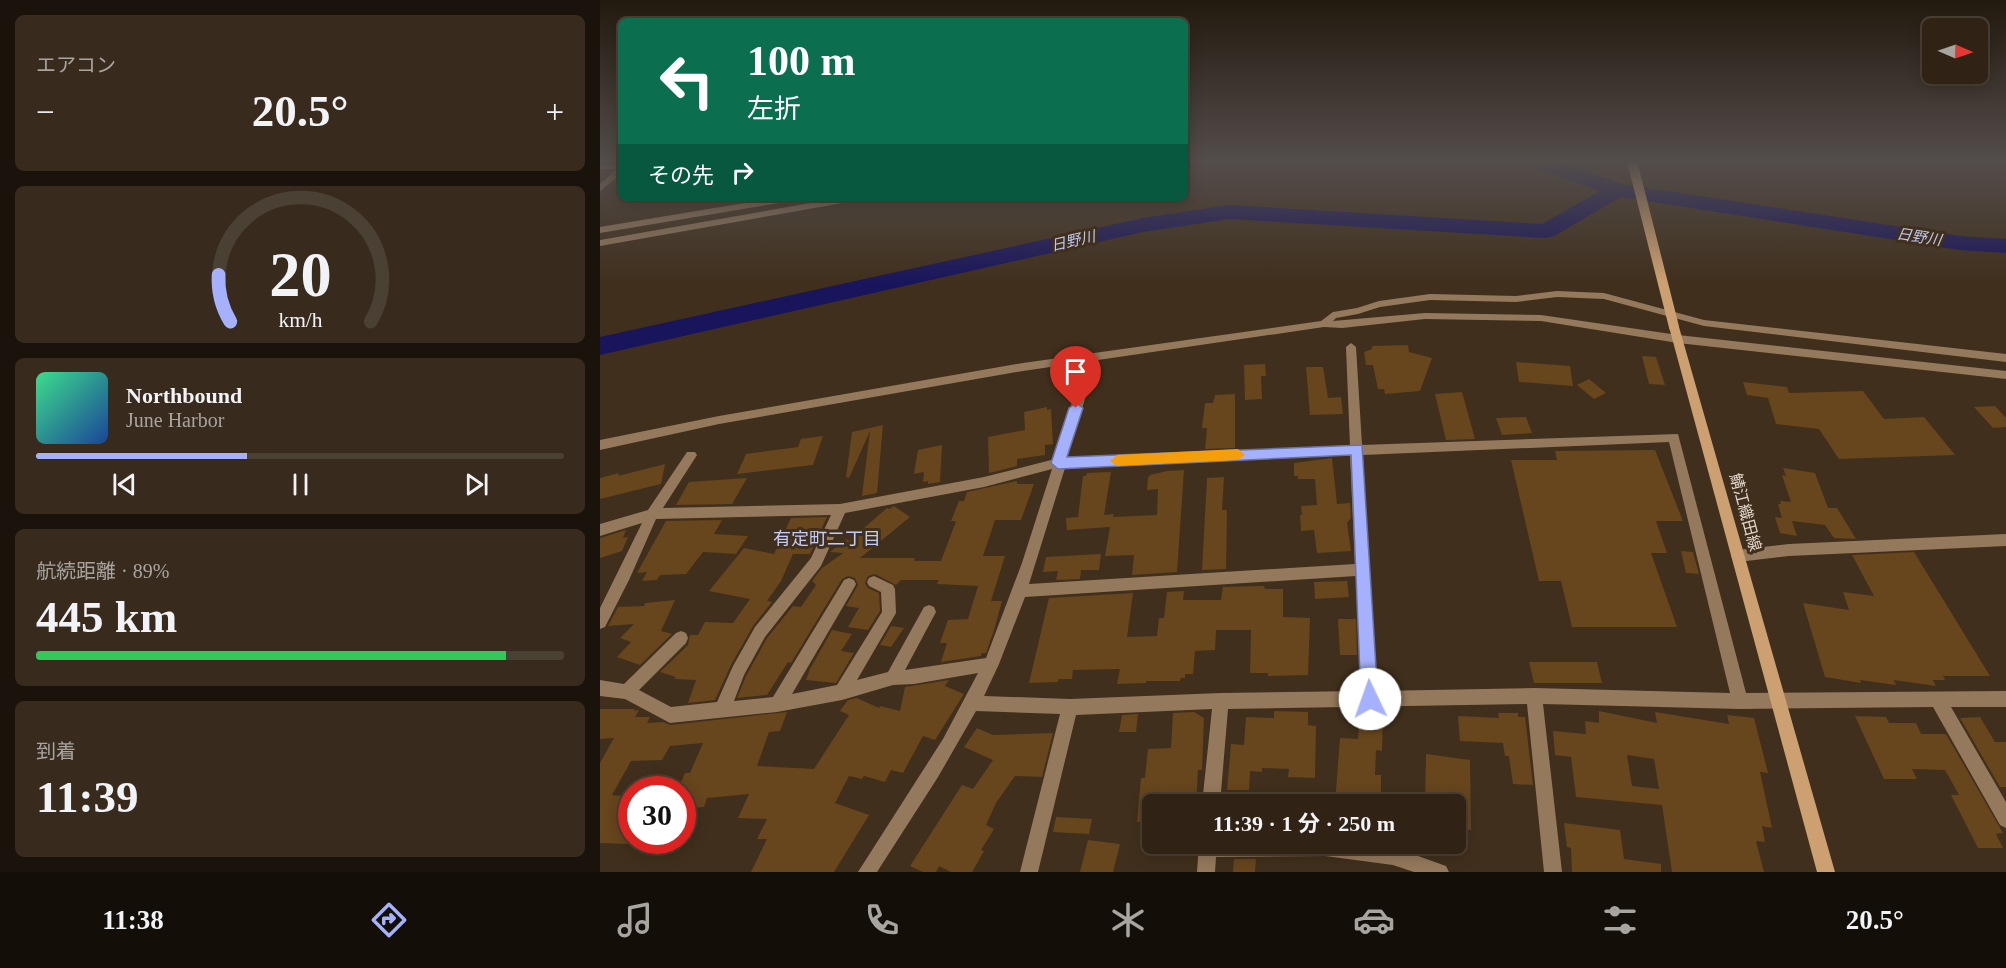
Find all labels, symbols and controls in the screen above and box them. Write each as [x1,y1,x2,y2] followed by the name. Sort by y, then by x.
[1922,18,1988,84] north arrow
[1922,18,1988,84] map controls
[747,38,856,84] text: 100 m
[648,42,726,120] icon: left
[36,54,116,76] text: エアコン
[252,86,348,136] text: 20.5°
[36,94,55,130] text: −
[545,94,564,130] text: +
[747,94,801,124] text: 左折
[726,156,759,189] icon: right
[648,163,714,188] text: その先
[1896,226,1944,249] water label: 日野川
[1049,228,1099,254] water label: 日野川
[269,240,331,309] text: 20
[278,308,322,332] text: km/h
[1050,346,1101,408] pin
[1059,355,1092,388] icon: arrive
[126,383,242,408] text: Northbound
[126,409,224,431] text: June Harbor
[108,468,141,501] icon: previous
[284,468,317,501] icon: pause
[460,468,493,501] icon: next
[1727,471,1764,553] street label: 鯖江織田線
[773,529,881,549] district label: 有定町二丁目
[36,560,169,582] text: 航続距離 · 89%
[36,592,177,642] text: 445 km
[1338,667,1402,731] position arrow
[36,740,76,762] text: 到着
[36,772,139,822] text: 11:39
[618,776,696,854] speed limit sign: 30
[1213,811,1395,836] text: 11:39 · 1 分 · 250 m
[368,899,410,941] icon: directions
[614,899,656,941] icon: music
[861,899,903,941] icon: phone
[1107,899,1149,941] icon: climate
[1353,899,1395,941] icon: car
[1599,899,1641,941] icon: filters
[102,905,164,935] text: 11:38
[1846,905,1904,935] text: 20.5°

